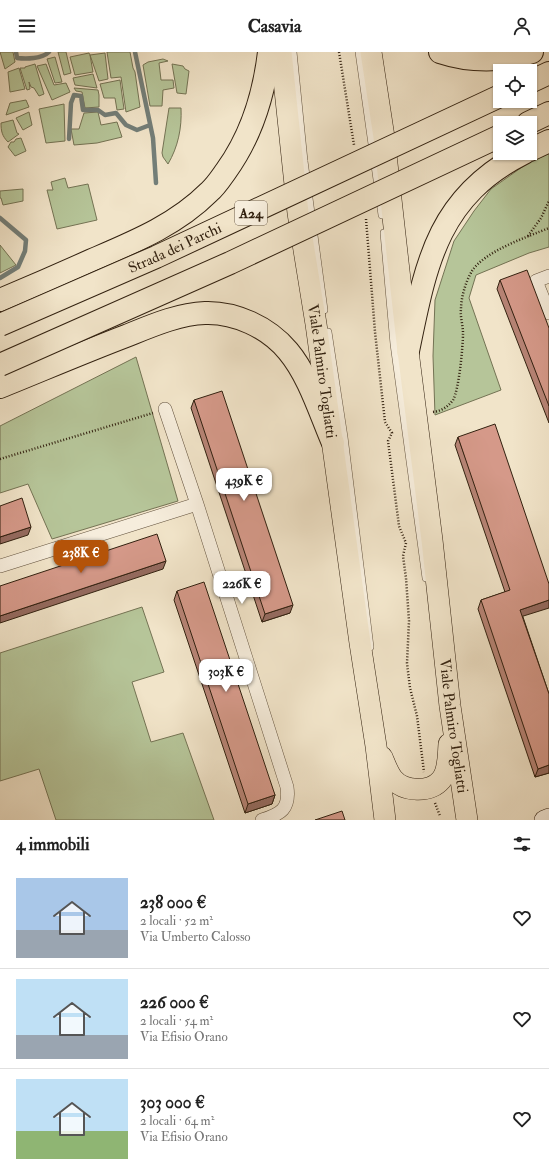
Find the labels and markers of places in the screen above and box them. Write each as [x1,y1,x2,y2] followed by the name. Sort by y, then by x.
[211,468,277,502] pin: 439K €
[48,540,114,574] pin: 238K €
[209,571,275,605] pin: 226K €
[193,659,259,693] pin: 303K €

